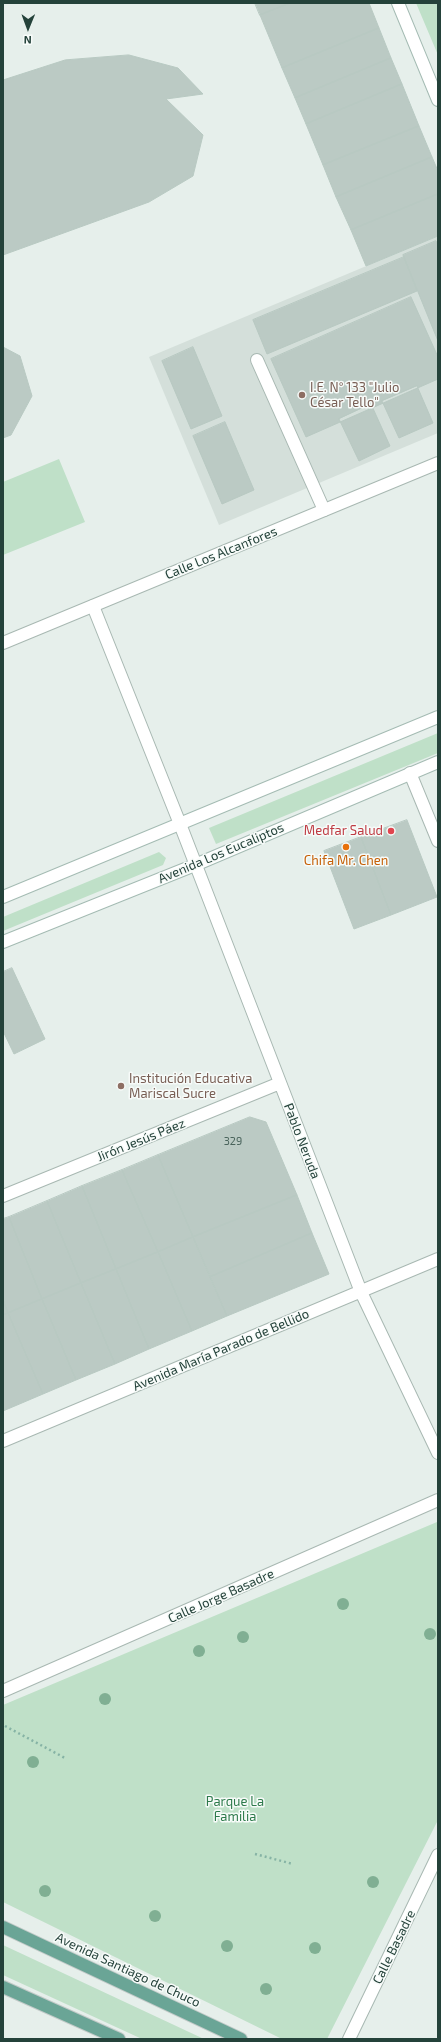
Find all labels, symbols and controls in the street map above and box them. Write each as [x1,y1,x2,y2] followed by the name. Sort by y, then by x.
[8,8,48,48] north arrow
[24,34,32,47] text: N
[310,380,399,411] place label: I.E. N° 133 "Julio César Tello"
[297,390,307,400] marker: I.E. N° 133 "Julio César Tello"
[163,523,279,583] street label: Calle Los Alcanfores
[156,819,286,887] street label: Avenida Los Eucaliptos
[304,823,383,839] place label: Medfar Salud
[386,826,396,836] marker: Medfar Salud
[341,842,351,852] marker: Chifa Mr. Chen
[304,853,388,869] place label: Chifa Mr. Chen
[129,1071,252,1102] place label: Institución Educativa Mariscal Sucre
[116,1081,126,1091] marker: Institución Educativa Mariscal Sucre
[280,1101,324,1181] street label: Pablo Neruda
[95,1115,187,1165] street label: Jirón Jesús Páez
[224,1134,242,1148] house number: 329
[131,1306,311,1394] street label: Avenida María Parado de Bellido
[165,1566,277,1626] street label: Calle Jorge Basadre
[206,1794,264,1825] park label: Parque La Familia
[369,1907,419,1987] street label: Calle Basadre
[53,1930,203,2010] street label: Avenida Santiago de Chuco

